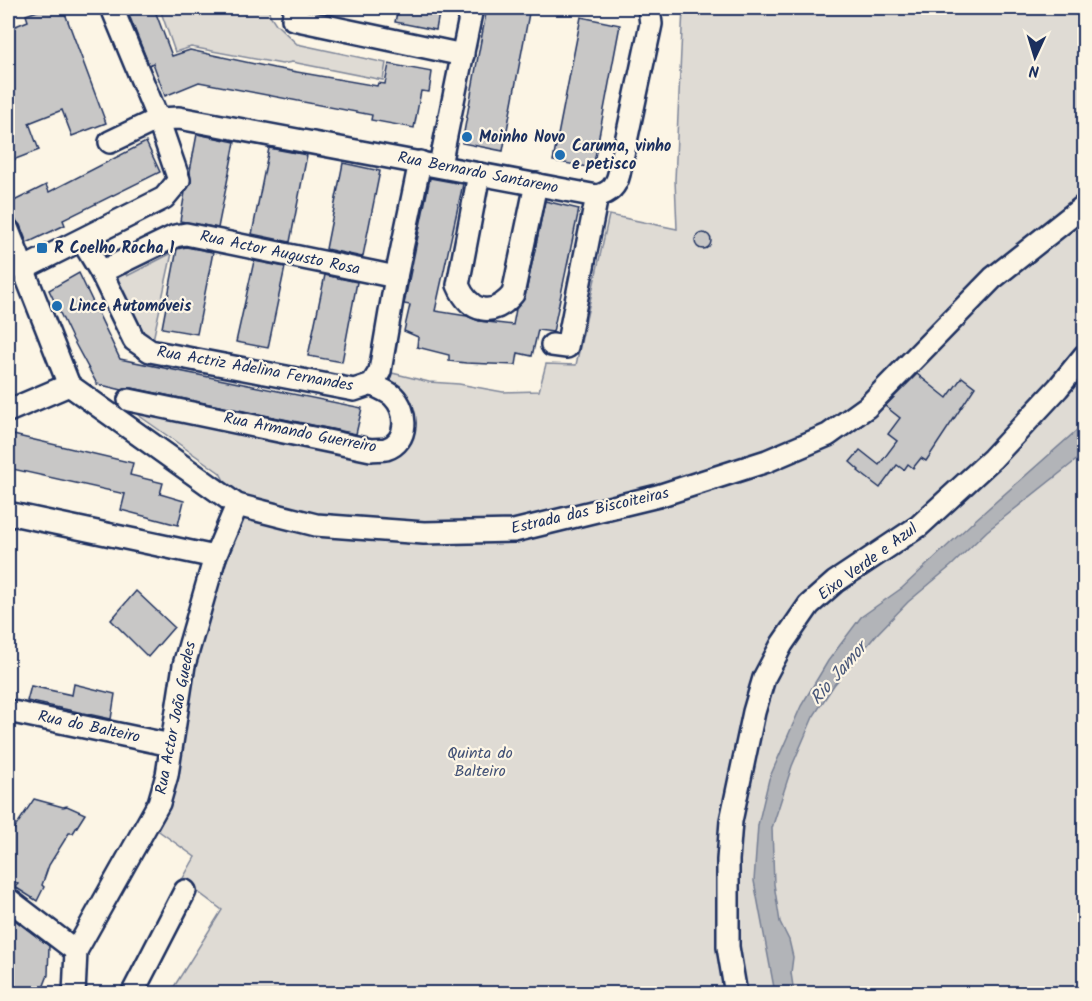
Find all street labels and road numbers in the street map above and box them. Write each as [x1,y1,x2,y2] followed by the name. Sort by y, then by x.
[396,145,560,201] street label: Rua Bernardo Santareno
[198,224,362,282] street label: Rua Actor Augusto Rosa
[155,339,355,399] street label: Rua Actriz Adelina Fernandes
[221,406,379,460] street label: Rua Armando Guerreiro
[508,481,672,541] street label: Estrada das Biscoiteiras
[813,517,923,607] street label: Eixo Verde e Azul
[149,639,203,797] street label: Rua Actor João Guedes
[36,704,142,750] street label: Rua do Balteiro

